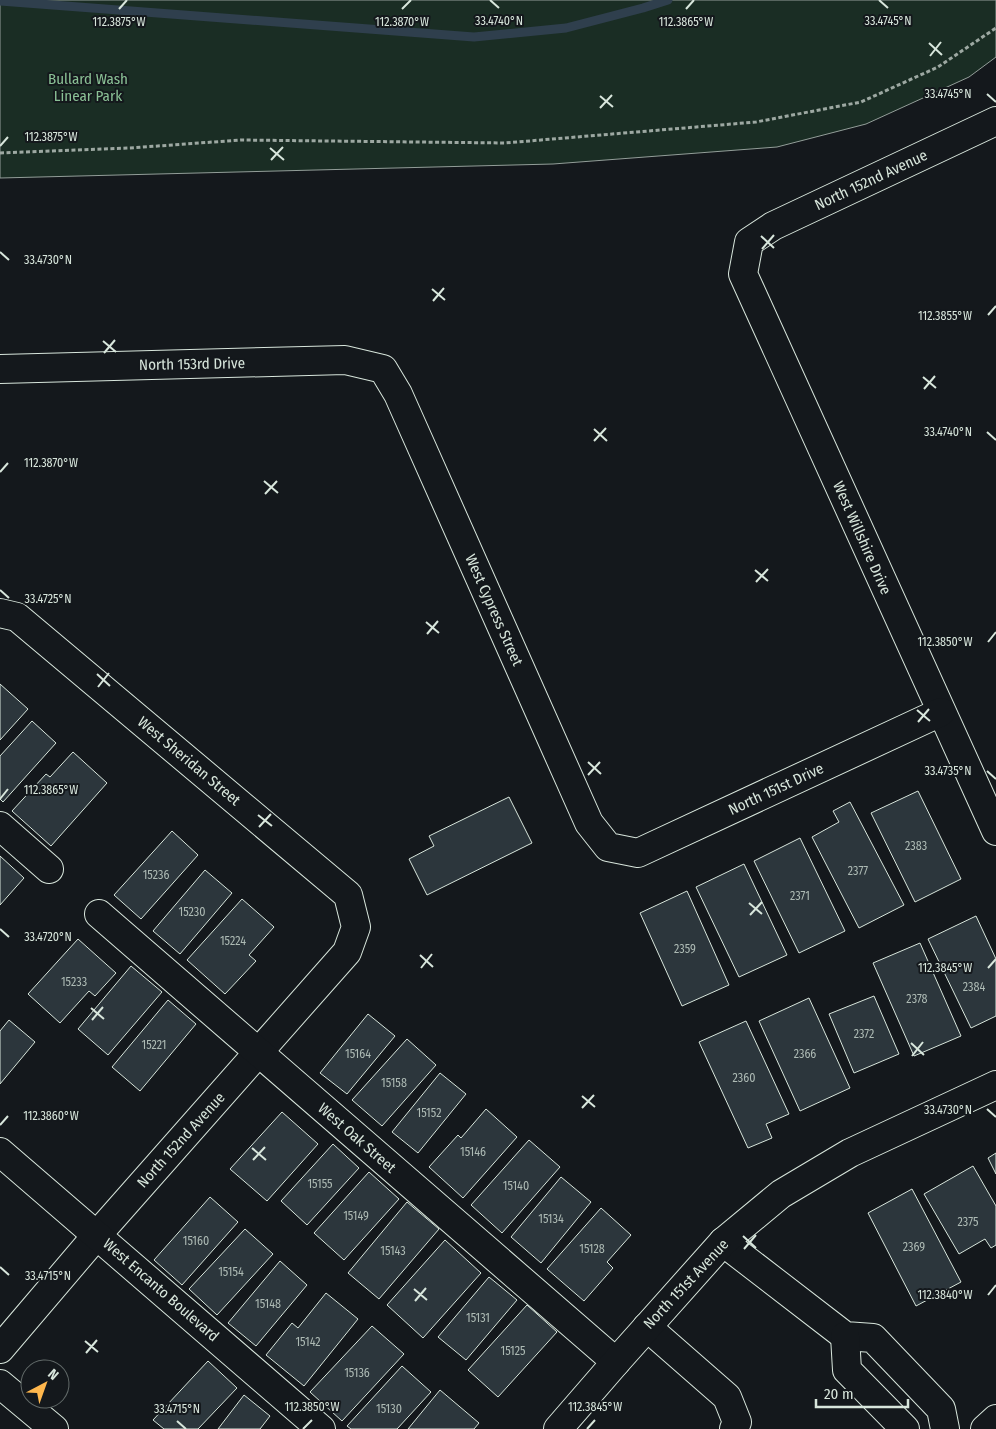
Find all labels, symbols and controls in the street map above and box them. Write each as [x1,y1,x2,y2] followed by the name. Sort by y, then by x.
[475,14,523,28] text: 33.4740°N
[865,14,912,28] text: 33.4745°N
[92,15,146,29] text: 112.3875°W
[375,15,429,29] text: 112.3870°W
[659,15,713,29] text: 112.3865°W
[48,70,128,105] park label: Bullard Wash Linear Park
[925,87,972,101] text: 33.4745°N
[24,130,78,144] text: 112.3875°W
[812,146,930,214] street label: North 152nd Avenue
[24,253,72,267] text: 33.4730°N
[918,309,972,323] text: 112.3855°W
[139,354,245,374] street label: North 153rd Drive
[924,425,972,439] text: 33.4740°N
[24,456,78,470] text: 112.3870°W
[829,479,895,597] street label: West Willshire Drive
[461,551,527,669] street label: West Cypress Street
[25,592,71,606] text: 33.4725°N
[918,635,972,649] text: 112.3850°W
[134,713,244,809] street label: West Sheridan Street
[726,759,826,819] street label: North 151st Drive
[924,764,972,778] text: 33.4735°N
[24,783,78,797] text: 112.3865°W
[905,839,927,853] house number: 2383
[848,864,868,878] house number: 2377
[143,868,169,882] house number: 15236
[790,889,810,903] house number: 2371
[178,905,206,919] house number: 15230
[24,930,72,944] text: 33.4720°N
[220,934,246,948] house number: 15224
[674,942,696,956] house number: 2359
[918,961,972,975] text: 112.3845°W
[61,975,87,989] house number: 15233
[963,980,985,994] house number: 2384
[906,992,928,1006] house number: 2378
[854,1027,874,1041] house number: 2372
[141,1038,167,1052] house number: 15221
[345,1047,371,1061] house number: 15164
[794,1047,816,1061] house number: 2366
[733,1071,755,1085] house number: 2360
[381,1076,407,1090] house number: 15158
[133,1089,229,1191] street label: North 152nd Avenue
[314,1099,400,1177] street label: West Oak Street
[924,1103,972,1117] text: 33.4730°N
[417,1106,441,1120] house number: 15152
[23,1109,79,1123] text: 112.3860°W
[460,1145,486,1159] house number: 15146
[307,1177,333,1191] house number: 15155
[503,1179,529,1193] house number: 15140
[343,1209,369,1223] house number: 15149
[538,1212,564,1226] house number: 15134
[958,1215,979,1229] house number: 2375
[183,1234,209,1248] house number: 15160
[99,1235,223,1345] street label: West Encanto Boulevard
[640,1235,732,1333] street label: North 151st Avenue
[903,1240,925,1254] house number: 2369
[579,1242,605,1256] house number: 15128
[380,1244,406,1258] house number: 15143
[218,1265,244,1279] house number: 15154
[25,1269,71,1283] text: 33.4715°N
[917,1288,973,1302] text: 112.3840°W
[255,1297,281,1311] house number: 15148
[466,1311,490,1325] house number: 15131
[295,1335,321,1349] house number: 15142
[500,1344,526,1358] house number: 15125
[20,1359,70,1409] north arrow
[44,1365,62,1384] text: N
[344,1366,370,1380] house number: 15136
[816,1376,908,1408] scale bar
[824,1385,854,1403] text: 20 m
[285,1400,339,1414] text: 112.3850°W
[568,1400,622,1414] text: 112.3845°W
[154,1402,200,1416] text: 33.4715°N
[376,1402,402,1416] house number: 15130

